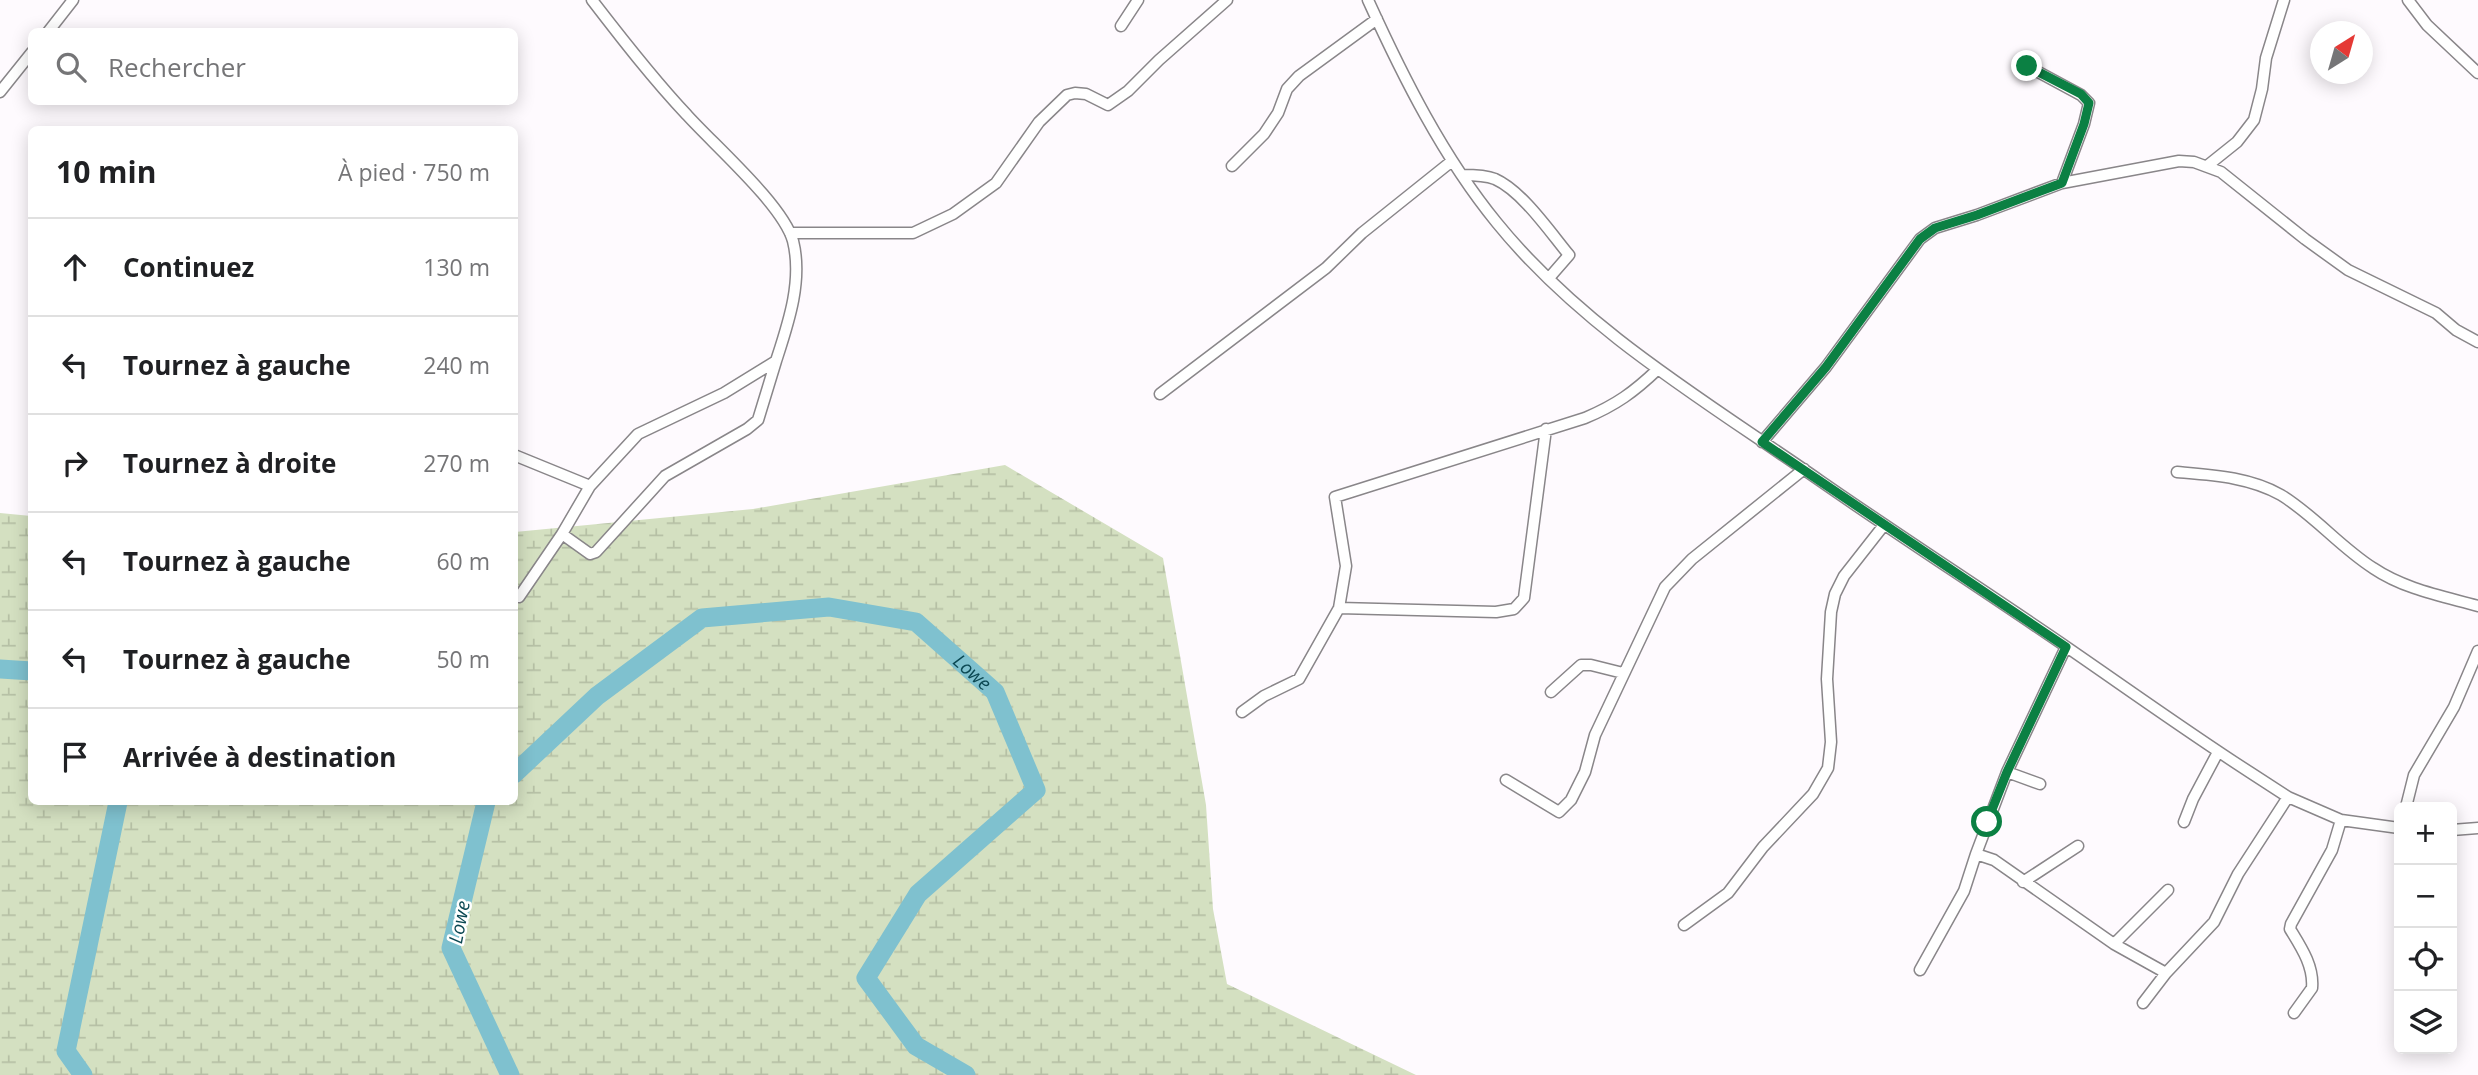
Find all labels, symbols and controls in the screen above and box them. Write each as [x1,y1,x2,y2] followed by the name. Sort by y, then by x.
[2310,21,2373,84] north arrow
[28,28,518,105] search box
[52,48,90,86] icon: search
[108,49,246,85] text: Rechercher
[2011,50,2042,81] route end
[56,151,156,192] text: 10 min
[338,156,490,188] text: À pied · 750 m
[56,248,94,286] icon: ahead
[123,249,254,285] text: Continuez
[423,251,490,283] text: 130 m
[56,346,94,384] icon: left
[123,347,351,383] text: Tournez à gauche
[423,349,490,381] text: 240 m
[56,444,94,482] icon: right
[123,445,336,481] text: Tournez à droite
[423,447,490,479] text: 270 m
[56,542,94,580] icon: left
[123,543,351,579] text: Tournez à gauche
[436,545,490,577] text: 60 m
[56,640,94,678] icon: left
[123,641,351,677] text: Tournez à gauche
[436,643,490,675] text: 50 m
[948,648,997,696] water label: Lowe
[56,738,94,776] icon: arrive
[123,739,396,775] text: Arrivée à destination
[2394,802,2457,1054] map controls
[2394,802,2457,865] button: +
[1971,806,2002,837] route start
[2394,865,2457,928] button: −
[442,898,476,946] water label: Lowe
[2394,928,2457,991] button: locate
[2394,991,2457,1054] button: layers

